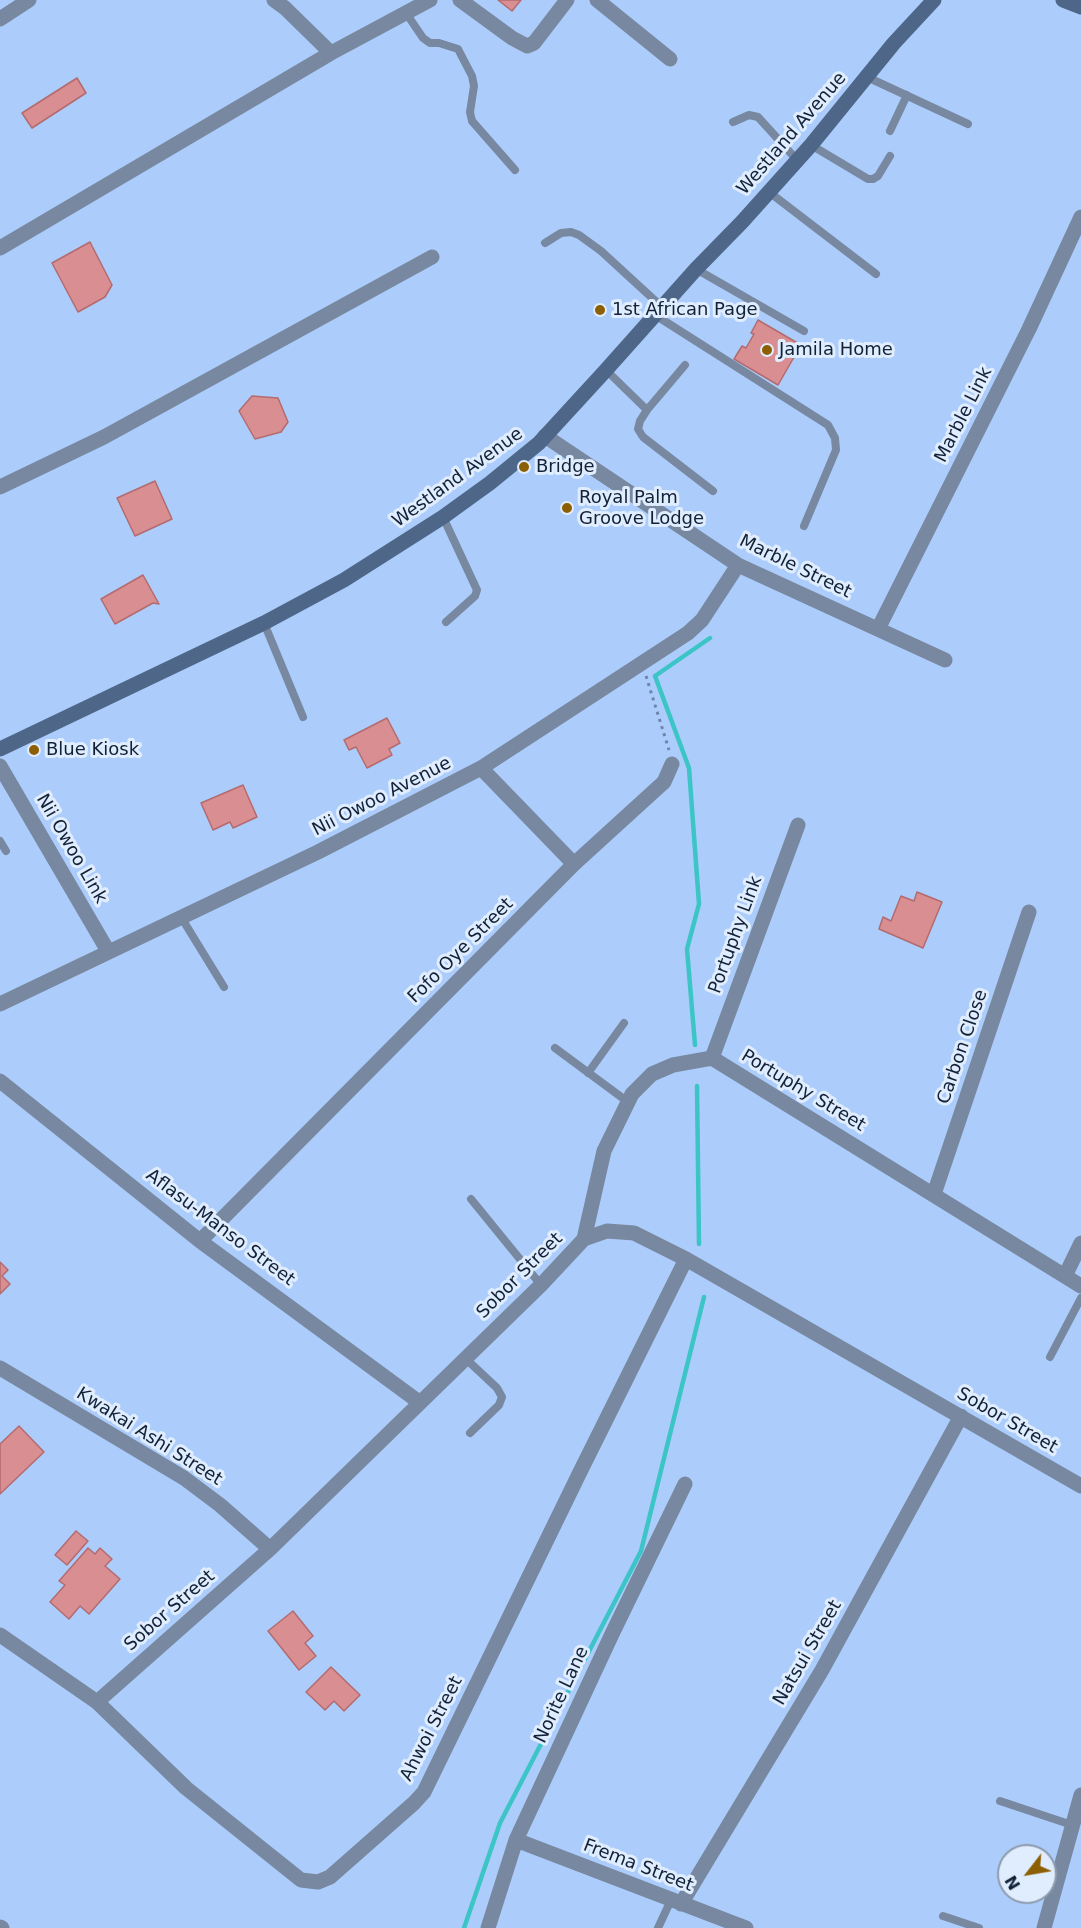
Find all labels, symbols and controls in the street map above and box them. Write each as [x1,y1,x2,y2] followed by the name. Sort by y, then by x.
[733,68,851,200] street label: Westland Avenue
[612,299,758,321] place label: 1st African Page
[593,303,607,317] marker: 1st African Page
[779,339,893,361] place label: Jamila Home
[760,343,774,357] marker: Jamila Home
[931,364,997,466] street label: Marble Link
[389,423,527,533] street label: Westland Avenue
[536,456,595,478] place label: Bridge
[517,460,531,474] marker: Bridge
[579,487,704,530] place label: Royal Palm Groove Lodge
[560,501,574,515] marker: Royal Palm Groove Lodge
[735,531,855,603] street label: Marble Street
[46,739,139,761] place label: Blue Kiosk
[27,743,41,757] marker: Blue Kiosk
[309,753,455,841] street label: Nii Owoo Avenue
[31,790,111,908] street label: Nii Owoo Link
[705,873,767,997] street label: Portuphy Link
[404,894,518,1008] street label: Fofo Oye Street
[933,987,993,1107] street label: Carbon Close
[737,1045,869,1137] street label: Portuphy Street
[141,1165,299,1291] street label: Aflasu-Manso Street
[473,1229,567,1323] street label: Sobor Street
[72,1383,226,1491] street label: Kwakai Ashi Street
[953,1383,1061,1459] street label: Sobor Street
[120,1566,220,1656] street label: Sobor Street
[769,1597,847,1709] street label: Natsui Street
[530,1643,594,1747] street label: Norite Lane
[396,1673,468,1785] street label: Ahwoi Street
[580,1835,696,1897] street label: Frema Street
[997,1844,1057,1904] north arrow
[1001,1872,1024,1893] text: N

